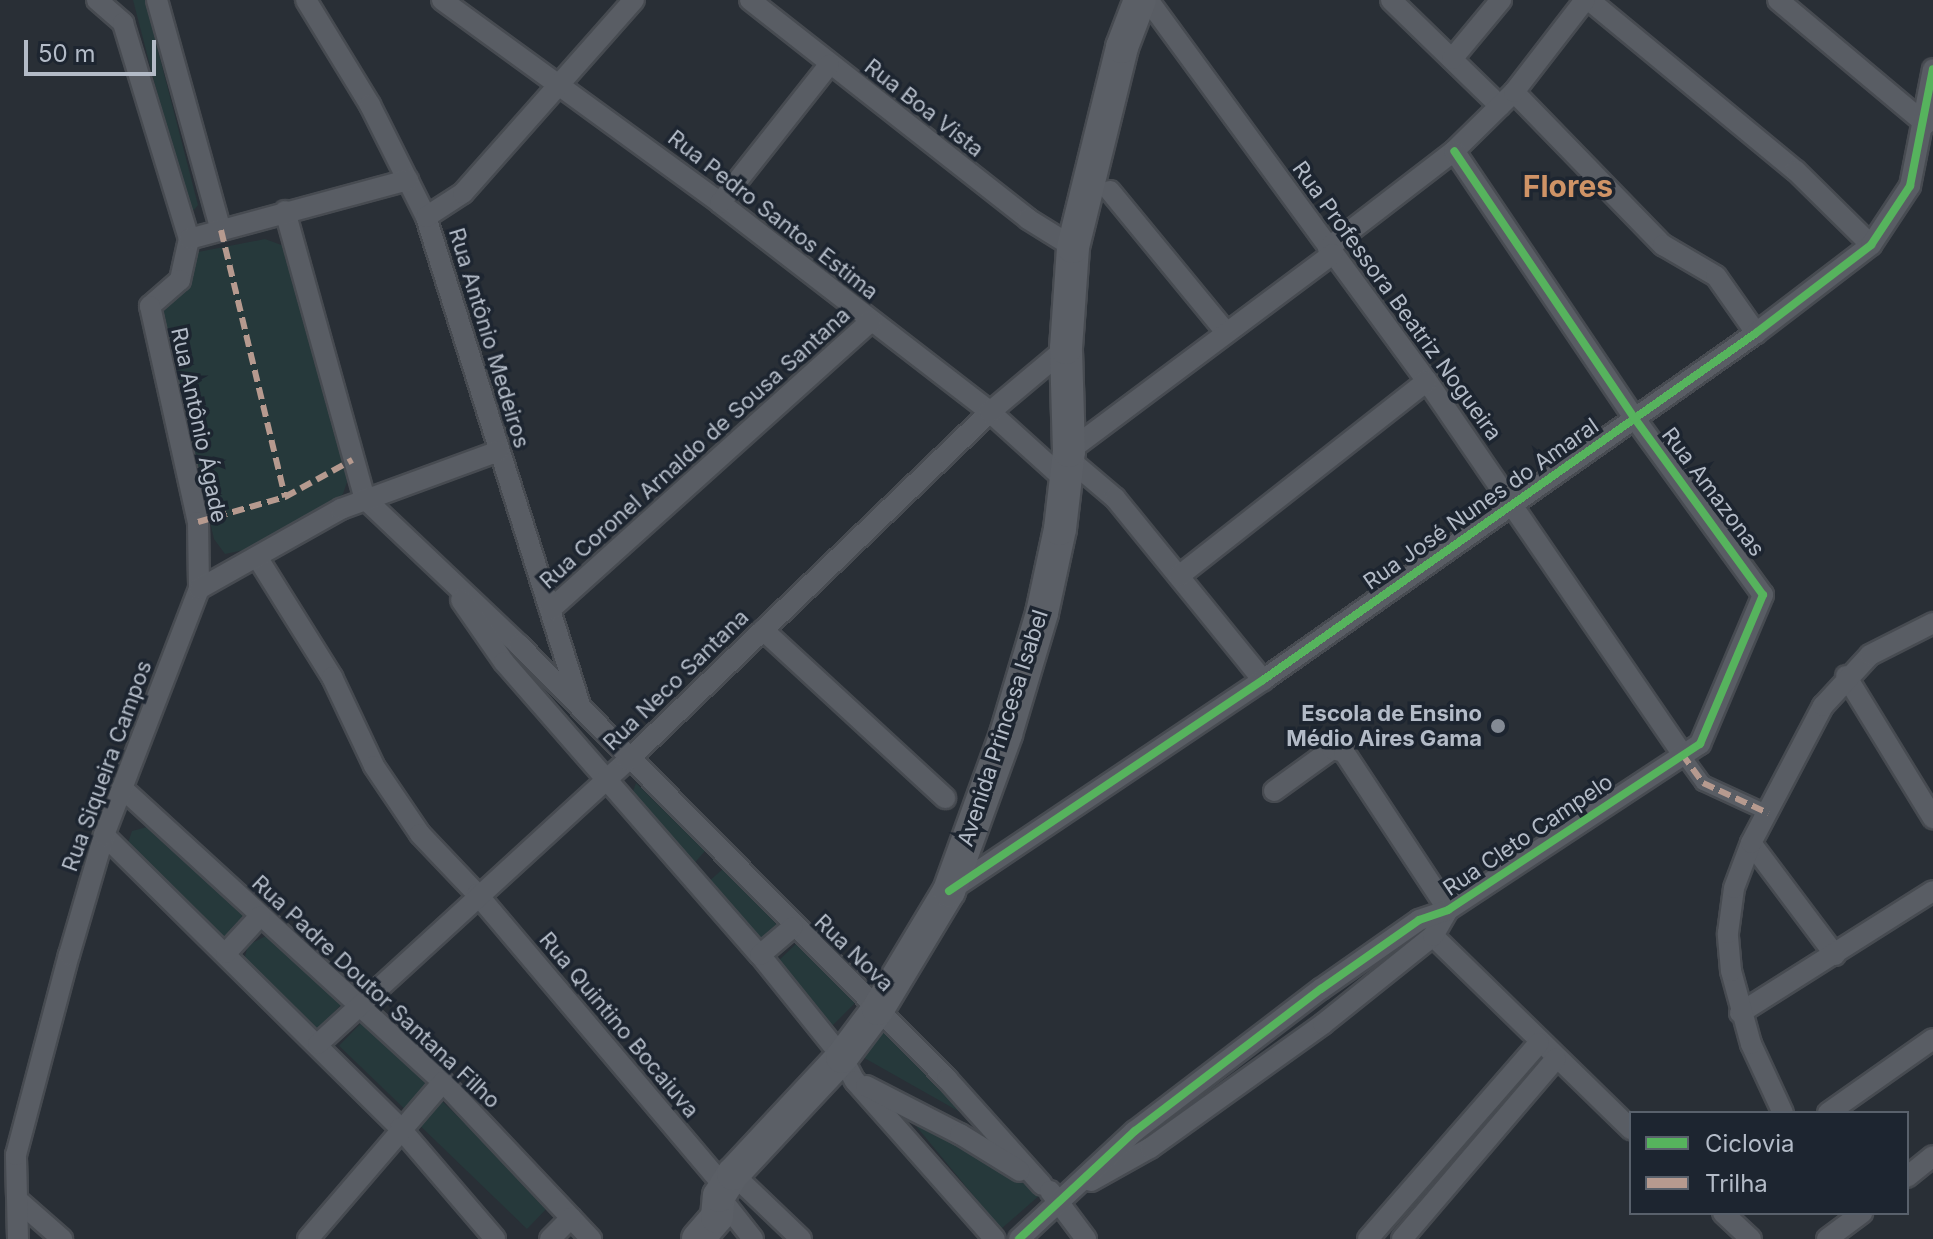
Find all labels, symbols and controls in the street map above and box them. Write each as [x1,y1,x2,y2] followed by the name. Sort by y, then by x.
[28,24,160,74] scale bar
[38,39,96,68] text: 50 m
[859,53,989,163] street label: Rua Boa Vista
[663,125,883,305] street label: Rua Pedro Santos Estima
[1287,156,1507,446] street label: Rua Professora Beatriz Nogueira
[1523,168,1613,204] district label: Flores
[443,225,535,451] street label: Rua Antônio Medeiros
[534,302,856,594] street label: Rua Coronel Arnaldo de Sousa Santana
[165,325,233,525] street label: Rua Antônio Ágade
[1358,413,1604,595] street label: Rua José Nunes do Amaral
[1656,422,1770,562] street label: Rua Amazonas
[598,604,754,756] street label: Rua Neco Santana
[952,607,1054,849] street label: Avenida Princesa Isabel
[57,657,157,875] street label: Rua Siqueira Campos
[1286,700,1482,752] place label: Escola de Ensino Médio Aires Gama
[1489,717,1507,735] marker: Escola de Ensino Médio Aires Gama
[1438,768,1618,902] street label: Rua Cleto Campelo
[246,870,506,1114] street label: Rua Padre Doutor Santana Filho
[809,909,899,997] street label: Rua Nova
[534,927,704,1123] street label: Rua Quintino Bocaiuva
[1629,1111,1909,1215] legend
[1705,1129,1795,1158] text: Ciclovia
[1705,1169,1768,1198] text: Trilha

